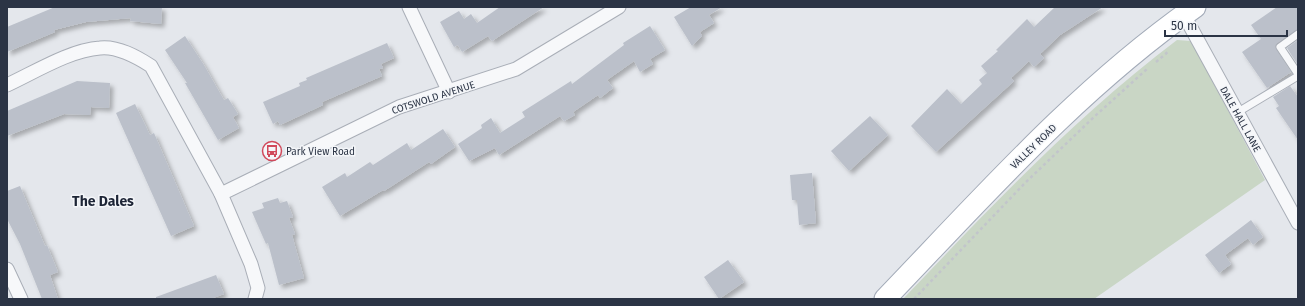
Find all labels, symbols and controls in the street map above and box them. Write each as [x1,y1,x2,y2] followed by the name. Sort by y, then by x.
[1165,12,1287,38] scale bar
[1171,19,1197,33] text: 50 m
[390,79,476,117] street label: COTSWOLD AVENUE
[1217,85,1263,154] street label: DALE HALL LANE
[1008,122,1059,172] street label: VALLEY ROAD
[261,140,283,162] bus stop icon: Park View Road
[286,146,355,158] place label: Park View Road
[72,193,134,210] district label: The Dales

